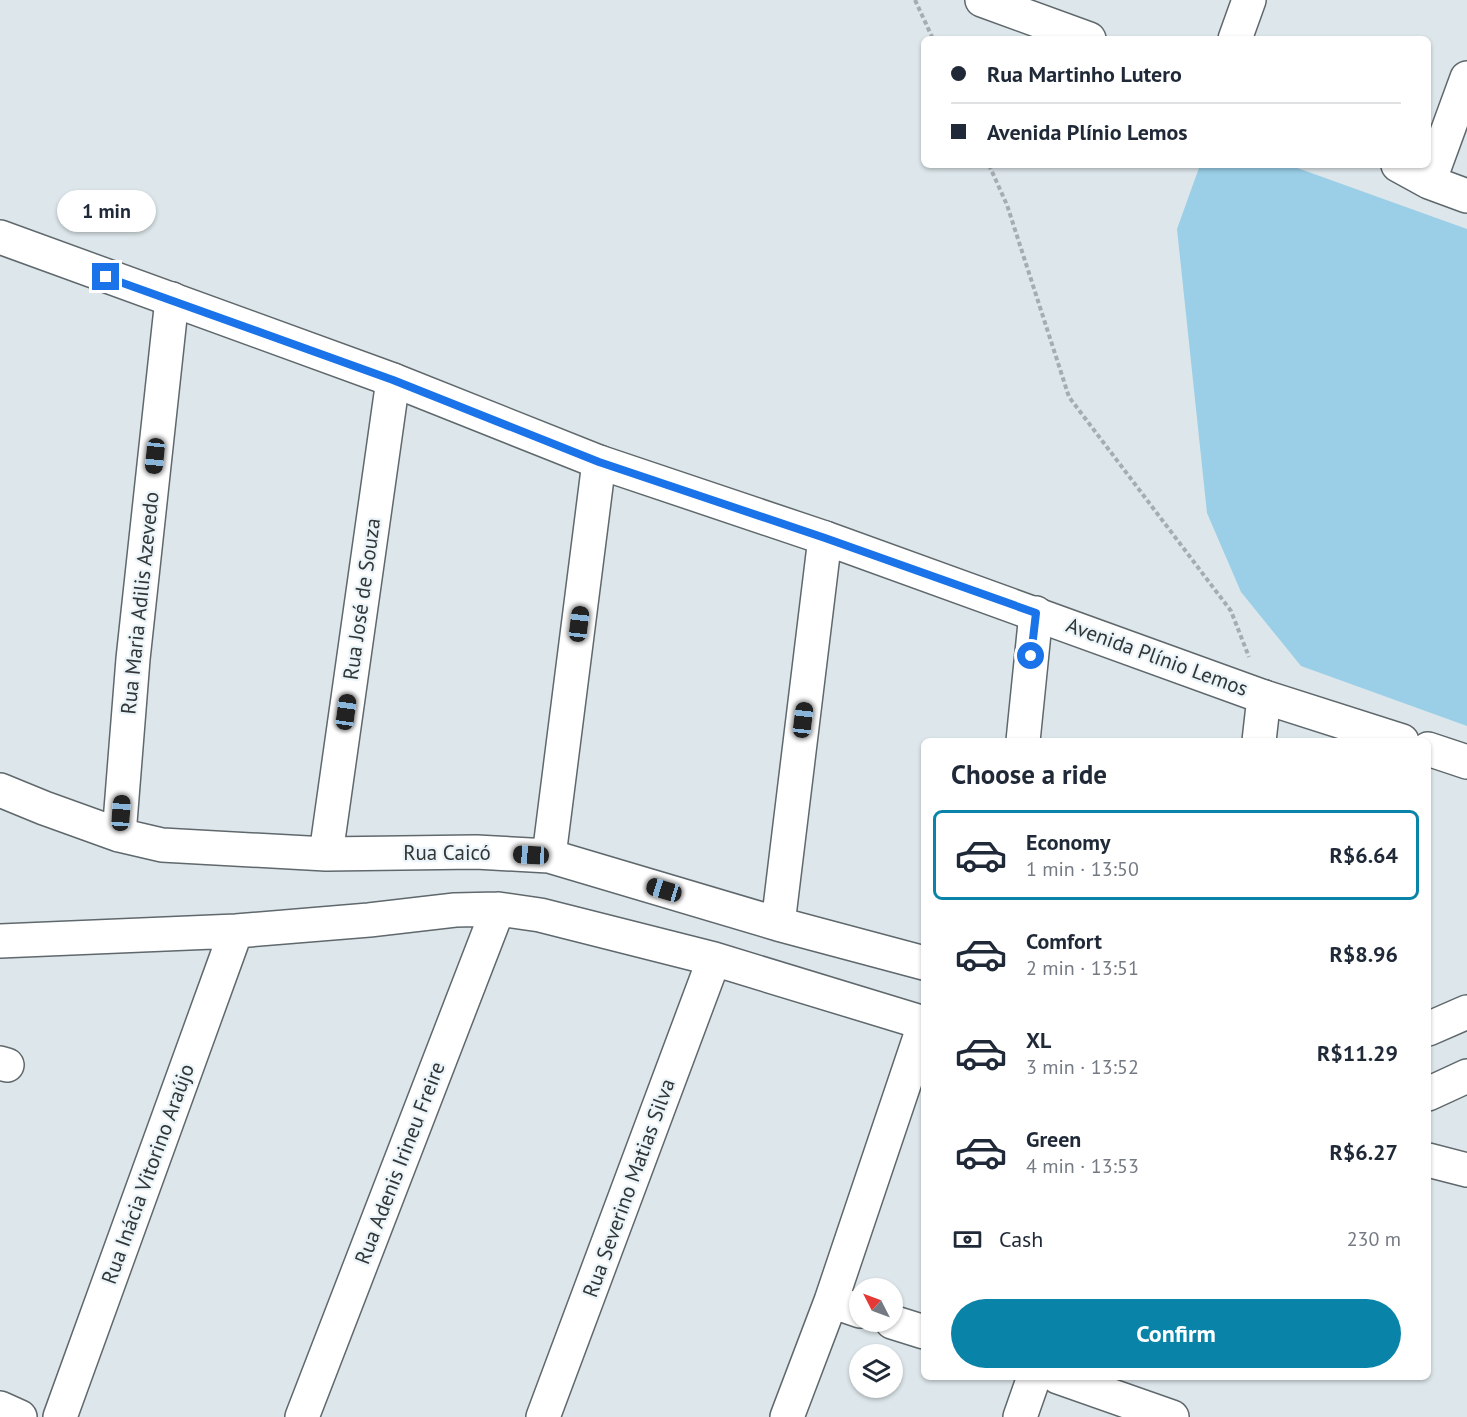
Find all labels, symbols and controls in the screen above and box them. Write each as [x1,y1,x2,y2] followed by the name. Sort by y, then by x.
[987,60,1182,88] text: Rua Martinho Lutero
[987,118,1188,146] text: Avenida Plínio Lemos
[57,190,156,232] callout: 1 min
[82,198,131,224] text: 1 min
[92,263,119,290] route end
[144,437,166,475] car
[114,490,165,716] street label: Rua Maria Adilis Azevedo
[337,516,386,682] street label: Rua José de Souza
[568,605,590,643] car
[1063,611,1252,702] street label: Avenida Plínio Lemos
[1017,642,1044,669] route start
[335,693,357,731] car
[792,701,814,739] car
[951,757,1107,791] text: Choose a ride
[111,794,131,832] car
[954,828,1008,882] icon: car
[1026,828,1110,856] text: Economy
[403,839,491,866] street label: Rua Caicó
[1329,841,1398,869] text: R$6.64
[513,845,549,865] car
[1026,856,1139,882] text: 1 min · 13:50
[644,876,684,904] car
[954,927,1008,981] icon: car
[1026,927,1102,955] text: Comfort
[1329,940,1398,968] text: R$8.96
[1026,955,1139,981] text: 2 min · 13:51
[954,1026,1008,1080] icon: car
[1026,1026,1051,1054] text: XL
[1317,1039,1398,1067] text: R$11.29
[1026,1054,1139,1080] text: 3 min · 13:52
[348,1058,451,1268] street label: Rua Adenis Irineu Freire
[95,1060,200,1288] street label: Rua Inácia Vitorino Araújo
[576,1075,681,1301] street label: Rua Severino Matias Silva
[954,1125,1008,1179] icon: car
[1026,1125,1081,1153] text: Green
[1329,1138,1398,1166] text: R$6.27
[1026,1153,1139,1179] text: 4 min · 13:53
[951,1223,984,1256] icon: cash
[999,1225,1043,1253] text: Cash
[1347,1226,1401,1252] text: 230 m
[849,1278,903,1332] north arrow
[849,1278,903,1398] map controls
[951,1299,1401,1368] button: Confirm
[849,1344,903,1398] button: layers

